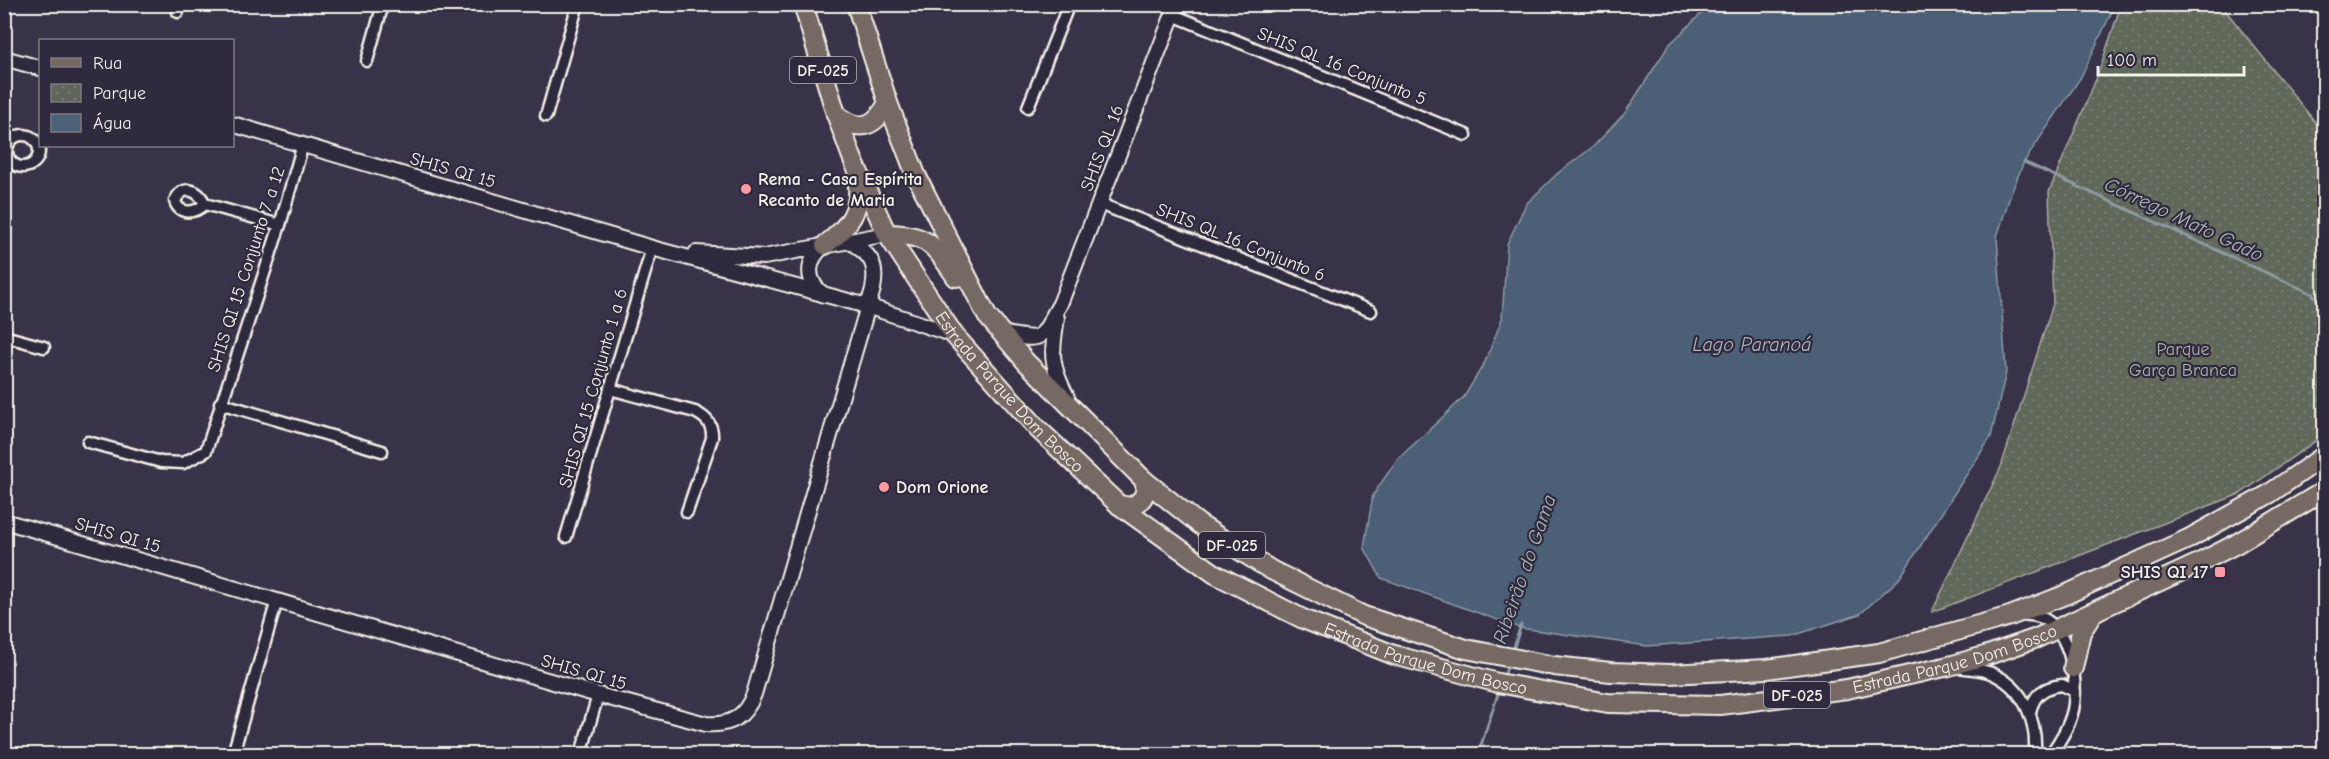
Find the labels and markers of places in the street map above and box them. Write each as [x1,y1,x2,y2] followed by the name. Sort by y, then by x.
[758,169,923,211] place label: Rema - Casa Espírita Recanto de Maria
[739,182,753,196] marker: Rema - Casa Espírita Recanto de Maria
[896,477,988,498] place label: Dom Orione
[877,480,891,494] marker: Dom Orione
[2121,562,2208,583] place label: SHIS QI 17
[2213,565,2227,579] marker: SHIS QI 17

